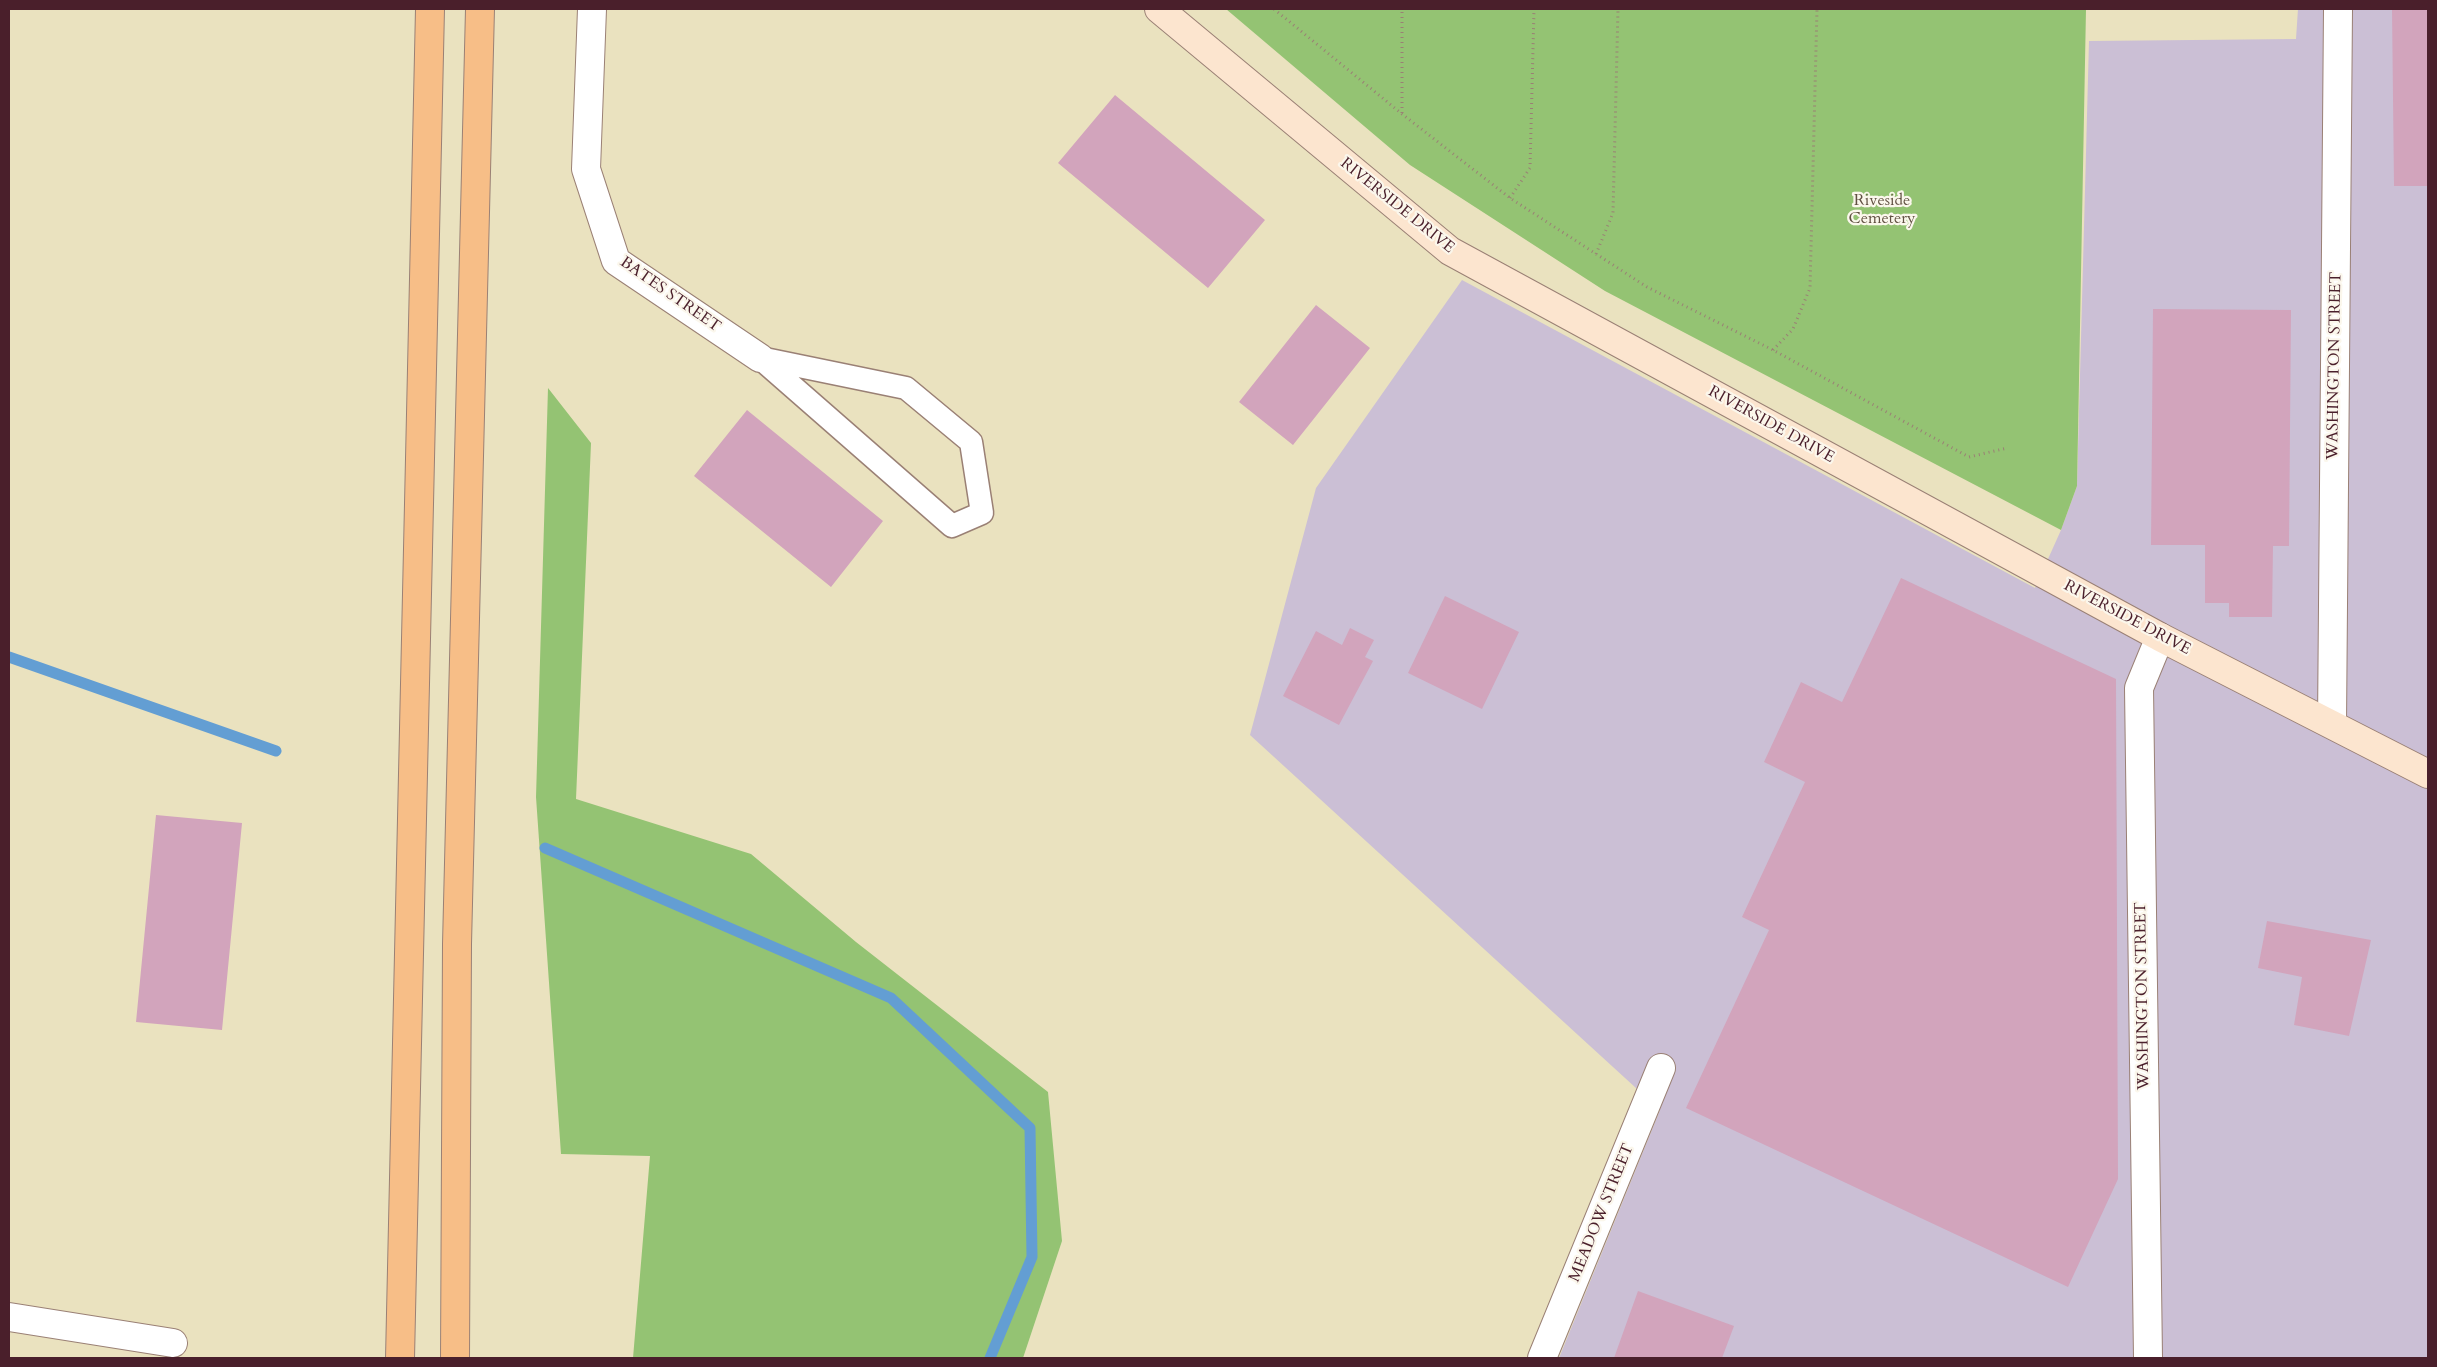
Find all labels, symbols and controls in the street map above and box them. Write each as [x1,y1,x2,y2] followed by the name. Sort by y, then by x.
[1336,154,1458,258] street label: RIVERSIDE DRIVE
[1849,191,1915,229] park label: Riveside Cemetery
[616,253,724,337] street label: BATES STREET
[2324,272,2346,460] street label: WASHINGTON STREET
[1705,382,1837,468] street label: RIVERSIDE DRIVE
[2060,576,2194,660] street label: RIVERSIDE DRIVE
[2132,902,2154,1090] street label: WASHINGTON STREET
[1565,1141,1639,1285] street label: MEADOW STREET

